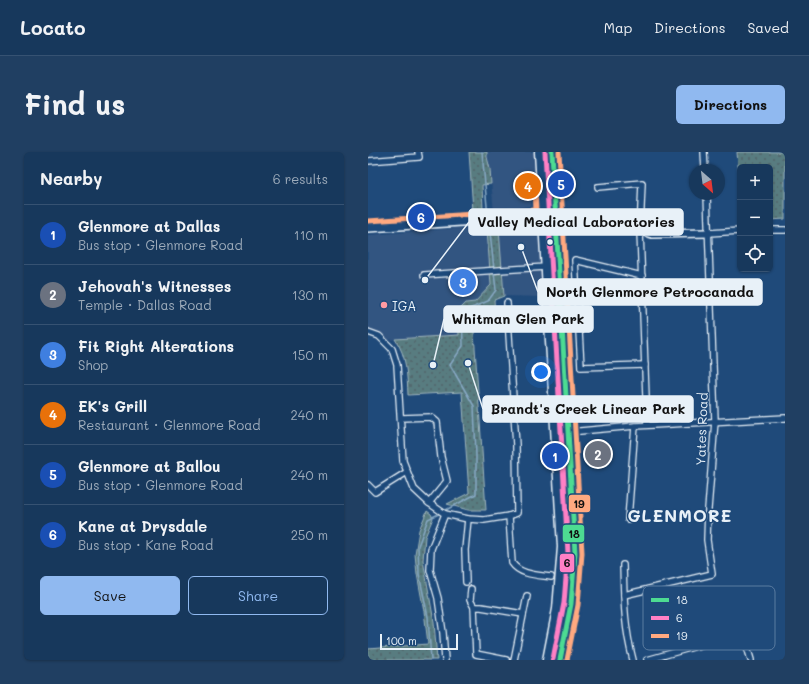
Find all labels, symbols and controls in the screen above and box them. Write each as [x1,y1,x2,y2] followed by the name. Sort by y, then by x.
[20,15,86,40] text: Locato
[604,18,632,37] text: Map
[654,18,725,37] text: Directions
[747,18,789,37] text: Saved
[676,85,785,124] button: Directions
[24,86,125,122] text: Find us
[689,164,725,200] north arrow
[737,164,773,272] map controls
[737,164,773,200] button: +
[40,167,102,189] text: Nearby
[548,169,574,199] pin: 5
[273,170,328,187] text: 6 results
[515,171,541,201] pin: 4
[737,200,773,236] button: −
[408,202,434,232] pin: 6
[469,209,683,235] callout: Valley Medical Laboratories
[477,212,675,231] text: Valley Medical Laboratories
[78,216,220,236] text: Glenmore at Dallas
[50,226,56,243] text: 1
[294,226,328,243] text: 110 m
[78,236,243,253] text: Bus stop · Glenmore Road
[737,236,773,272] button: locate
[545,237,555,247] unlabelled marker
[450,267,476,297] pin: 3
[78,276,231,296] text: Jehovah's Witnesses
[538,279,762,305] callout: North Glenmore Petrocanada
[546,282,754,301] text: North Glenmore Petrocanada
[49,286,57,303] text: 2
[292,286,328,303] text: 130 m
[78,296,211,313] text: Temple · Dallas Road
[392,297,416,314] place label: IGA
[379,300,389,310] marker: IGA
[444,306,593,332] callout: Whitman Glen Park
[452,309,584,328] text: Whitman Glen Park
[78,336,234,356] text: Fit Right Alterations
[49,346,57,363] text: 3
[292,346,328,363] text: 150 m
[78,356,108,373] text: Shop
[531,362,551,382] your location
[691,392,711,466] street label: Yates Road
[78,396,147,416] text: EK's Grill
[483,396,693,422] callout: Brandt's Creek Linear Park
[491,399,685,418] text: Brandt's Creek Linear Park
[49,406,57,423] text: 4
[291,406,328,423] text: 240 m
[78,416,261,433] text: Restaurant · Glenmore Road
[585,439,611,469] pin: 2
[542,441,568,471] pin: 1
[78,456,221,476] text: Glenmore at Ballou
[49,466,57,483] text: 5
[291,466,328,483] text: 240 m
[78,476,243,493] text: Bus stop · Glenmore Road
[568,494,591,513] line badge: 19
[573,496,585,511] text: 19
[628,504,732,526] district label: GLENMORE
[78,516,207,536] text: Kane at Drysdale
[562,524,585,543] line badge: 18
[49,526,57,543] text: 6
[291,526,328,543] text: 250 m
[568,526,580,541] text: 18
[78,536,213,553] text: Bus stop · Kane Road
[559,553,575,573] line badge: 6
[564,555,571,570] text: 6
[40,576,180,615] button: Save
[188,576,328,615] button: Share
[643,586,775,650] legend
[676,592,688,607] text: 18
[676,610,683,625] text: 6
[676,628,688,643] text: 19
[380,632,458,651] scale bar
[386,633,417,648] text: 100 m

